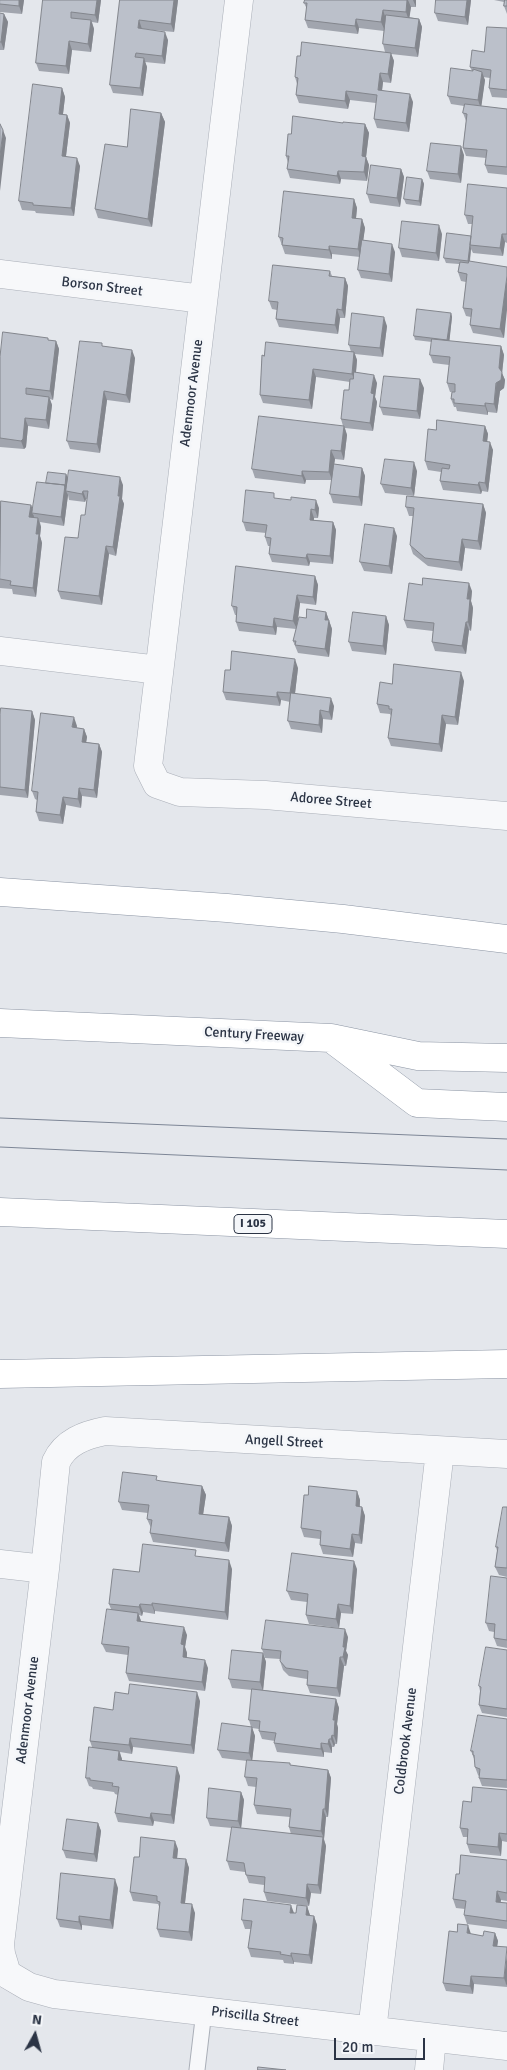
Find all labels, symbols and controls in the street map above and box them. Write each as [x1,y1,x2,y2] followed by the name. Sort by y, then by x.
[61,274,143,300] street label: Borson Street
[177,338,207,448] street label: Adenmoor Avenue
[290,789,372,813] street label: Adoree Street
[204,1024,304,1046] street label: Century Freeway
[234,1214,272,1234] road number: I 105
[245,1432,323,1452] street label: Angell Street
[13,1655,43,1765] street label: Adenmoor Avenue
[391,1686,421,1796] street label: Coldbrook Avenue
[210,2003,300,2031] street label: Priscilla Street
[10,2010,60,2060] north arrow
[31,2011,43,2029] text: N
[337,2028,428,2060] scale bar
[342,2038,373,2056] text: 20 m

